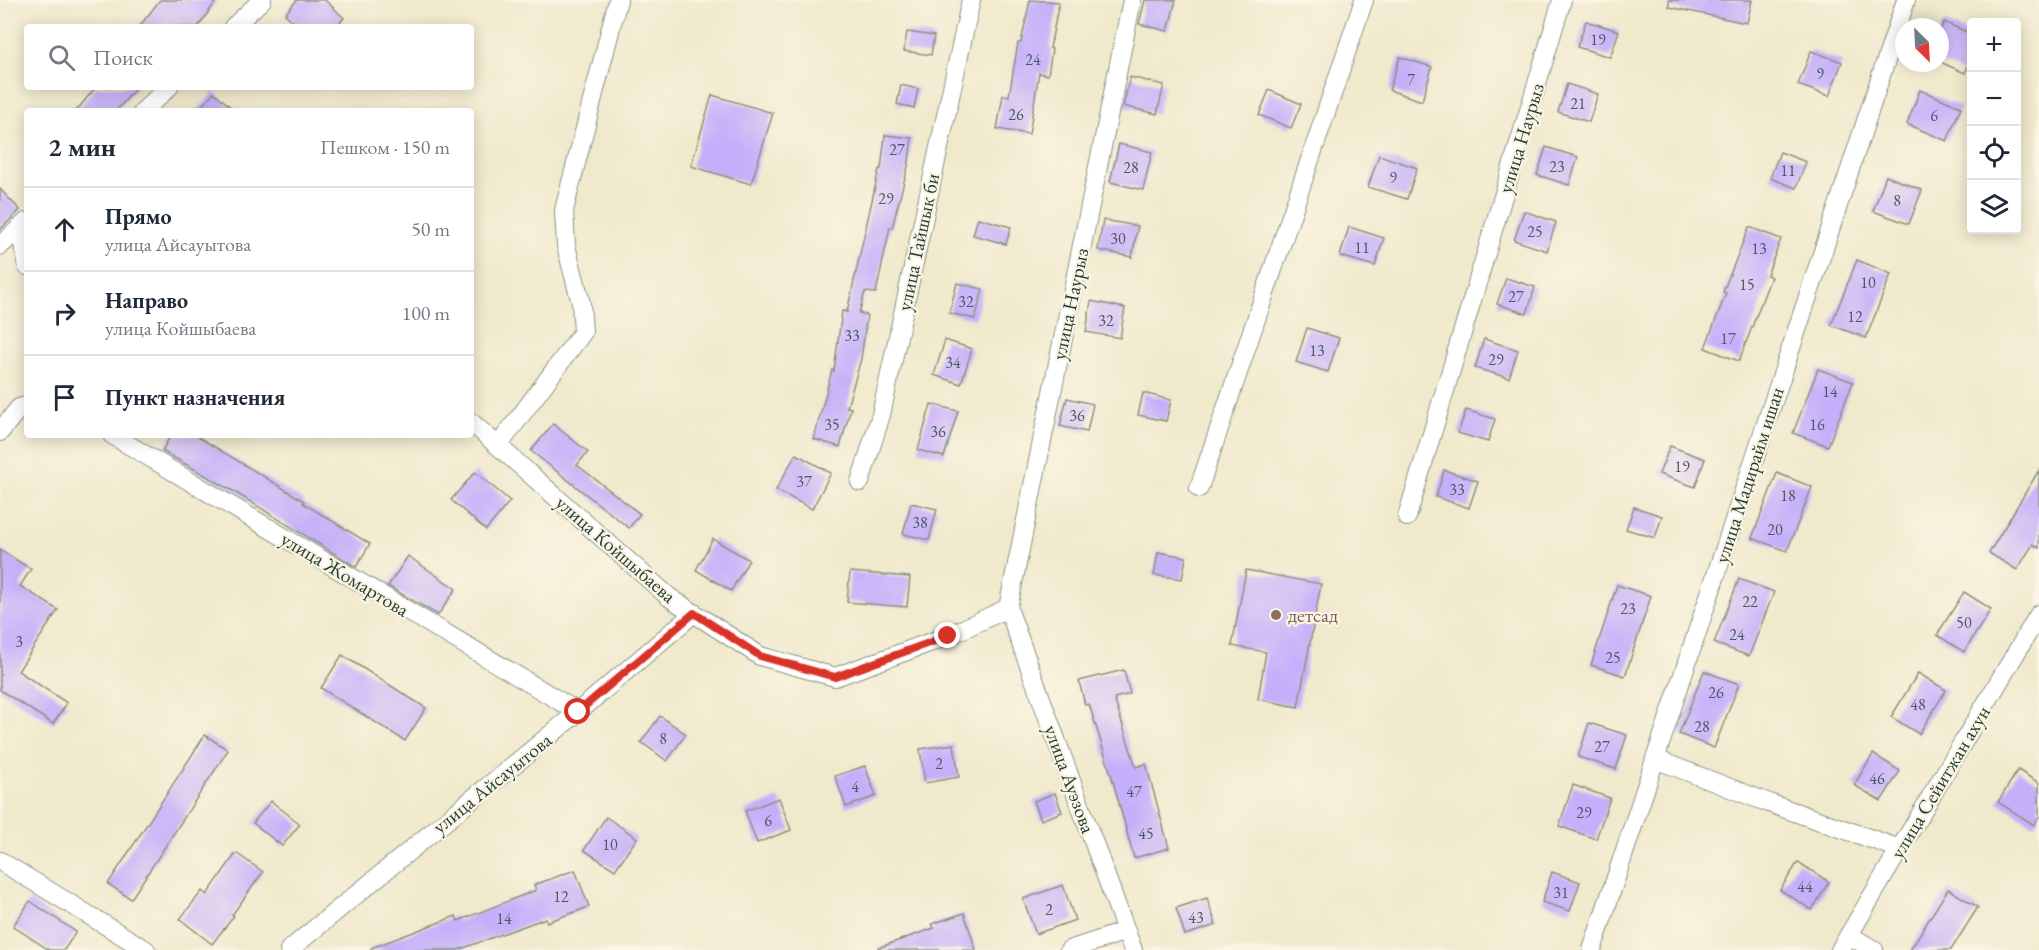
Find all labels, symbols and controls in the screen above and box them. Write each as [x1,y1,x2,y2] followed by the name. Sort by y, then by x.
[1895,18,1949,72] north arrow
[1967,18,2021,234] map controls
[1967,18,2021,72] button: +
[24,24,474,90] search box
[1590,29,1606,50] house number: 19
[45,41,78,74] icon: search
[93,43,153,72] text: Поиск
[1025,49,1041,70] house number: 24
[1816,63,1824,84] house number: 9
[1407,69,1415,90] house number: 7
[1967,72,2021,126] button: −
[1492,80,1550,196] street label: улица Наурыз
[1570,93,1586,114] house number: 21
[1008,104,1024,125] house number: 26
[1930,105,1938,126] house number: 6
[1967,126,2021,180] button: locate
[48,130,116,164] text: 2 мин
[320,134,450,160] text: Пешком · 150 m
[889,139,905,160] house number: 27
[1549,156,1565,177] house number: 23
[1123,157,1139,178] house number: 28
[1780,160,1796,181] house number: 11
[1389,167,1397,188] house number: 9
[891,170,945,313] street label: улица Тайшык би
[1967,180,2021,234] button: layers
[878,188,894,209] house number: 29
[1893,190,1901,211] house number: 8
[105,202,172,231] text: Прямо
[48,213,81,246] icon: ahead
[411,216,450,242] text: 50 m
[1527,221,1543,242] house number: 25
[1110,228,1126,249] house number: 30
[105,231,251,257] text: улица Айсауытова
[1354,237,1370,258] house number: 11
[1751,238,1767,259] house number: 13
[1045,245,1095,362] street label: улица Наурыз
[1860,272,1876,293] house number: 10
[1739,274,1755,295] house number: 15
[105,286,188,315] text: Направо
[1508,286,1524,307] house number: 27
[958,291,974,312] house number: 32
[48,297,81,330] icon: right
[402,300,450,326] text: 100 m
[1847,306,1863,327] house number: 12
[1098,310,1114,331] house number: 32
[105,315,256,341] text: улица Койшыбаева
[844,325,860,346] house number: 33
[1720,328,1736,349] house number: 17
[1309,340,1325,361] house number: 13
[1488,349,1504,370] house number: 29
[945,352,961,373] house number: 34
[48,381,81,414] icon: arrive
[1822,381,1838,402] house number: 14
[105,383,285,412] text: Пункт назначения
[1708,384,1790,566] street label: улица Мадирайм ишан
[1069,405,1085,426] house number: 36
[824,414,840,435] house number: 35
[1809,414,1825,435] house number: 16
[930,421,946,442] house number: 36
[1674,456,1690,477] house number: 19
[796,471,812,492] house number: 37
[1449,479,1465,500] house number: 33
[1780,485,1796,506] house number: 18
[550,490,682,608] street label: улица Койшыбаева
[912,512,928,533] house number: 38
[1767,519,1783,540] house number: 20
[276,526,414,623] street label: улица Жомартова
[1742,591,1758,612] house number: 22
[1620,598,1636,619] house number: 23
[1288,602,1338,628] place label: детсад
[1269,608,1283,622] marker: детсад
[1956,612,1972,633] house number: 50
[934,622,960,648] route end
[1729,624,1745,645] house number: 24
[15,631,23,652] house number: 3
[1605,647,1621,668] house number: 25
[1708,682,1724,703] house number: 26
[1910,694,1926,715] house number: 48
[564,698,590,724] route start
[1884,701,1996,863] street label: улица Сейитжан ахун
[1694,716,1710,737] house number: 28
[1038,721,1102,837] street label: улица Ауэзова
[427,727,557,839] street label: улица Айсауытова
[659,728,667,749] house number: 8
[1594,736,1610,757] house number: 27
[935,753,943,774] house number: 2
[1869,768,1885,789] house number: 46
[851,776,859,797] house number: 4
[1126,781,1142,802] house number: 47
[1576,802,1592,823] house number: 29
[764,810,772,831] house number: 6
[1138,823,1154,844] house number: 45
[602,834,618,855] house number: 10
[1797,876,1813,897] house number: 44
[1553,882,1569,903] house number: 31
[553,886,569,907] house number: 12
[1045,899,1053,920] house number: 2
[1188,907,1204,928] house number: 43
[496,908,512,929] house number: 14

